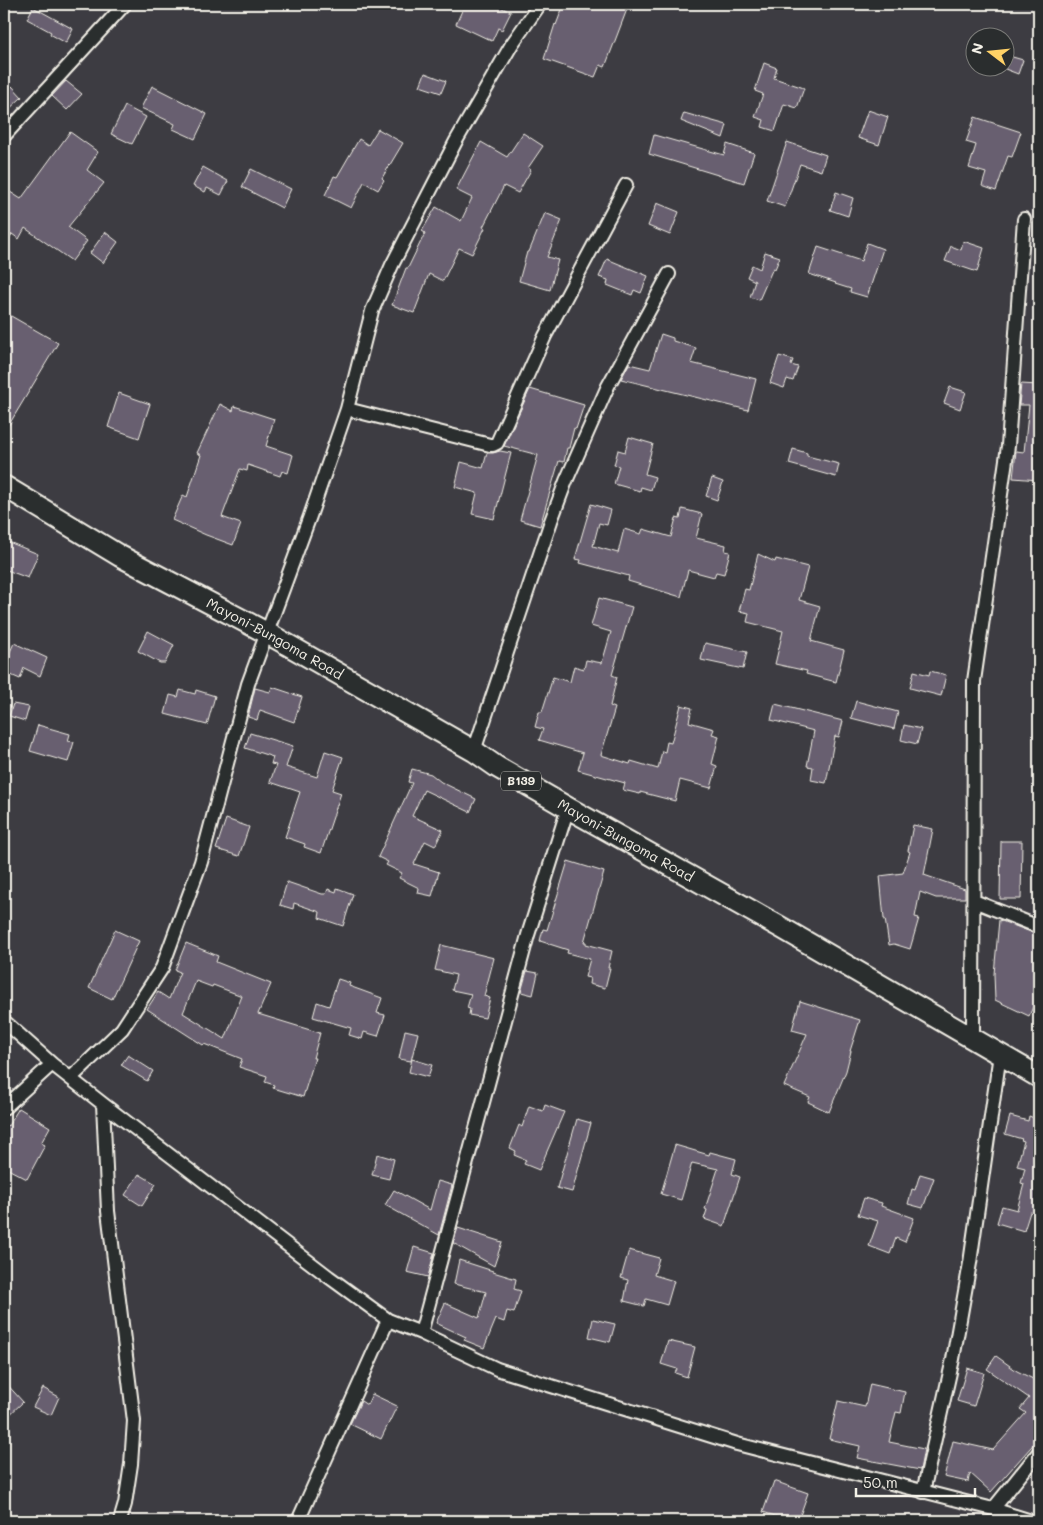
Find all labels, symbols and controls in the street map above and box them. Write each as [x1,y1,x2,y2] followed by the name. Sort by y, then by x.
[966,28,1016,78] north arrow
[966,41,988,56] text: N
[203,593,347,684] street label: Mayoni-Bungoma Road
[501,771,541,790] road number: B139
[554,794,698,886] street label: Mayoni-Bungoma Road
[856,1465,974,1497] scale bar
[863,1472,898,1492] text: 50 m

